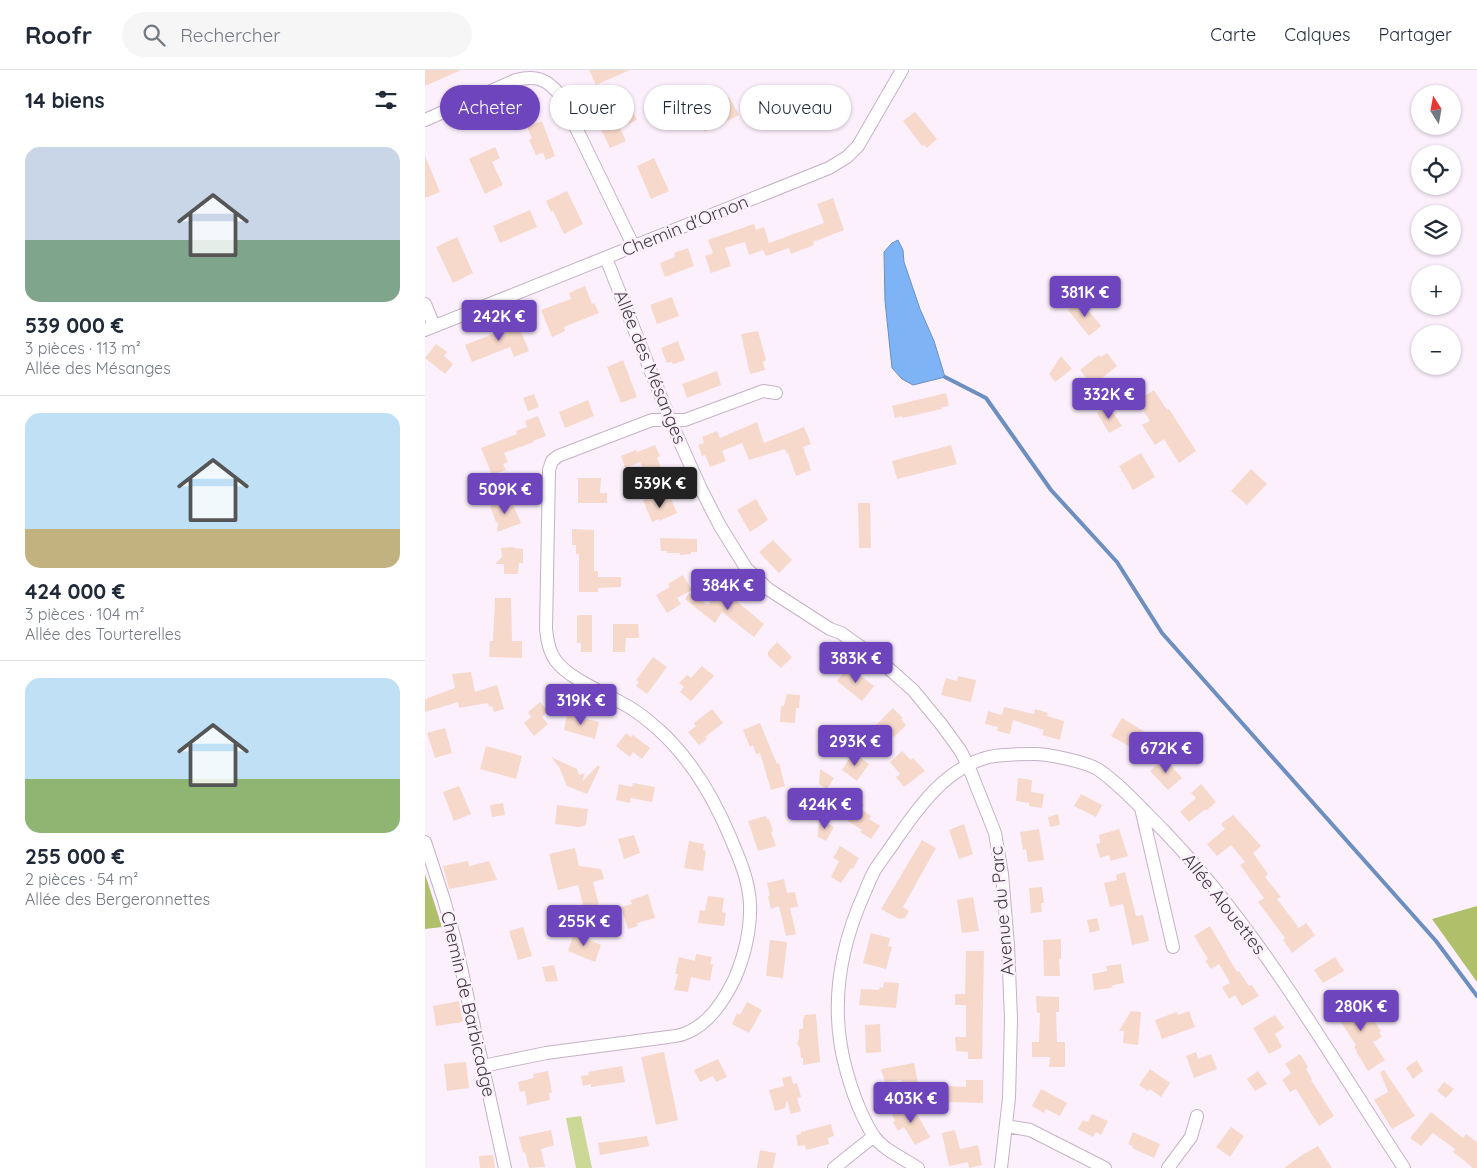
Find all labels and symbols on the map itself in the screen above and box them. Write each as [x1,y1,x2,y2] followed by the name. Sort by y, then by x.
[1411,85,1461,135] north arrow
[618,190,751,261] street label: Chemin d'Ornon
[1044,276,1126,318] pin: 381K €
[609,287,692,447] street label: Allée des Mésanges
[458,300,540,342] pin: 242K €
[1068,378,1150,420] pin: 332K €
[619,466,701,509] pin: 539K €
[464,472,546,515] pin: 509K €
[687,568,769,611] pin: 384K €
[815,642,897,684] pin: 383K €
[540,684,622,726] pin: 319K €
[814,724,896,767] pin: 293K €
[1125,732,1207,774] pin: 672K €
[784,788,866,830] pin: 424K €
[984,845,1019,977] street label: Avenue du Parc
[1178,848,1271,959] street label: Allée Alouettes
[543,904,625,947] pin: 255K €
[436,909,501,1099] street label: Chemin de Barbicadge
[1320,990,1402,1032] pin: 280K €
[870,1082,952,1124] pin: 403K €

